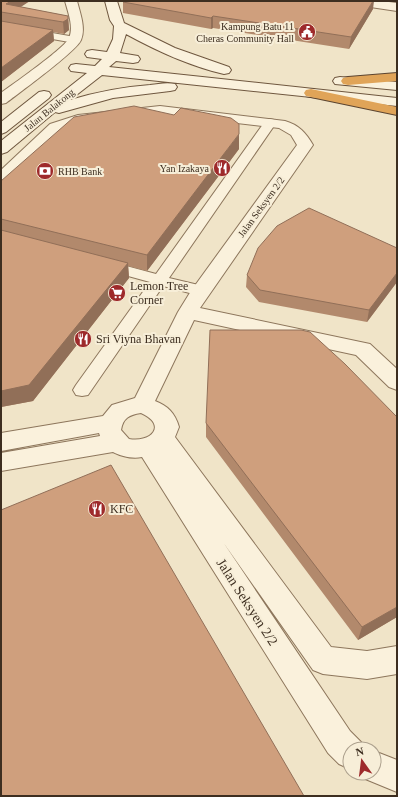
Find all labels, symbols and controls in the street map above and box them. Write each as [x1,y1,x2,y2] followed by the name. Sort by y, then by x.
[196,21,294,44] place label: Kampung Batu 11 Cheras Community Hall
[297,22,317,42] public building icon: Kampung Batu 11 Cheras Community Hall
[22,86,76,134] street label: Jalan Balakong
[212,158,232,178] restaurant icon: Yan Izakaya
[35,161,55,181] bank icon: RHB Bank
[160,163,210,174] place label: Yan Izakaya
[58,166,102,177] place label: RHB Bank
[235,175,287,239] street label: Jalan Seksyen 2/2
[130,279,188,307] place label: Lemon Tree Corner
[107,283,127,303] supermarket icon: Lemon Tree Corner
[73,329,93,349] restaurant icon: Sri Viyna Bhavan
[96,332,181,346] place label: Sri Viyna Bhavan
[87,499,107,519] restaurant icon: KFC
[110,502,133,516] place label: KFC
[213,556,281,648] street label: Jalan Seksyen 2/2
[342,741,382,781] north arrow
[354,745,365,758] text: N

